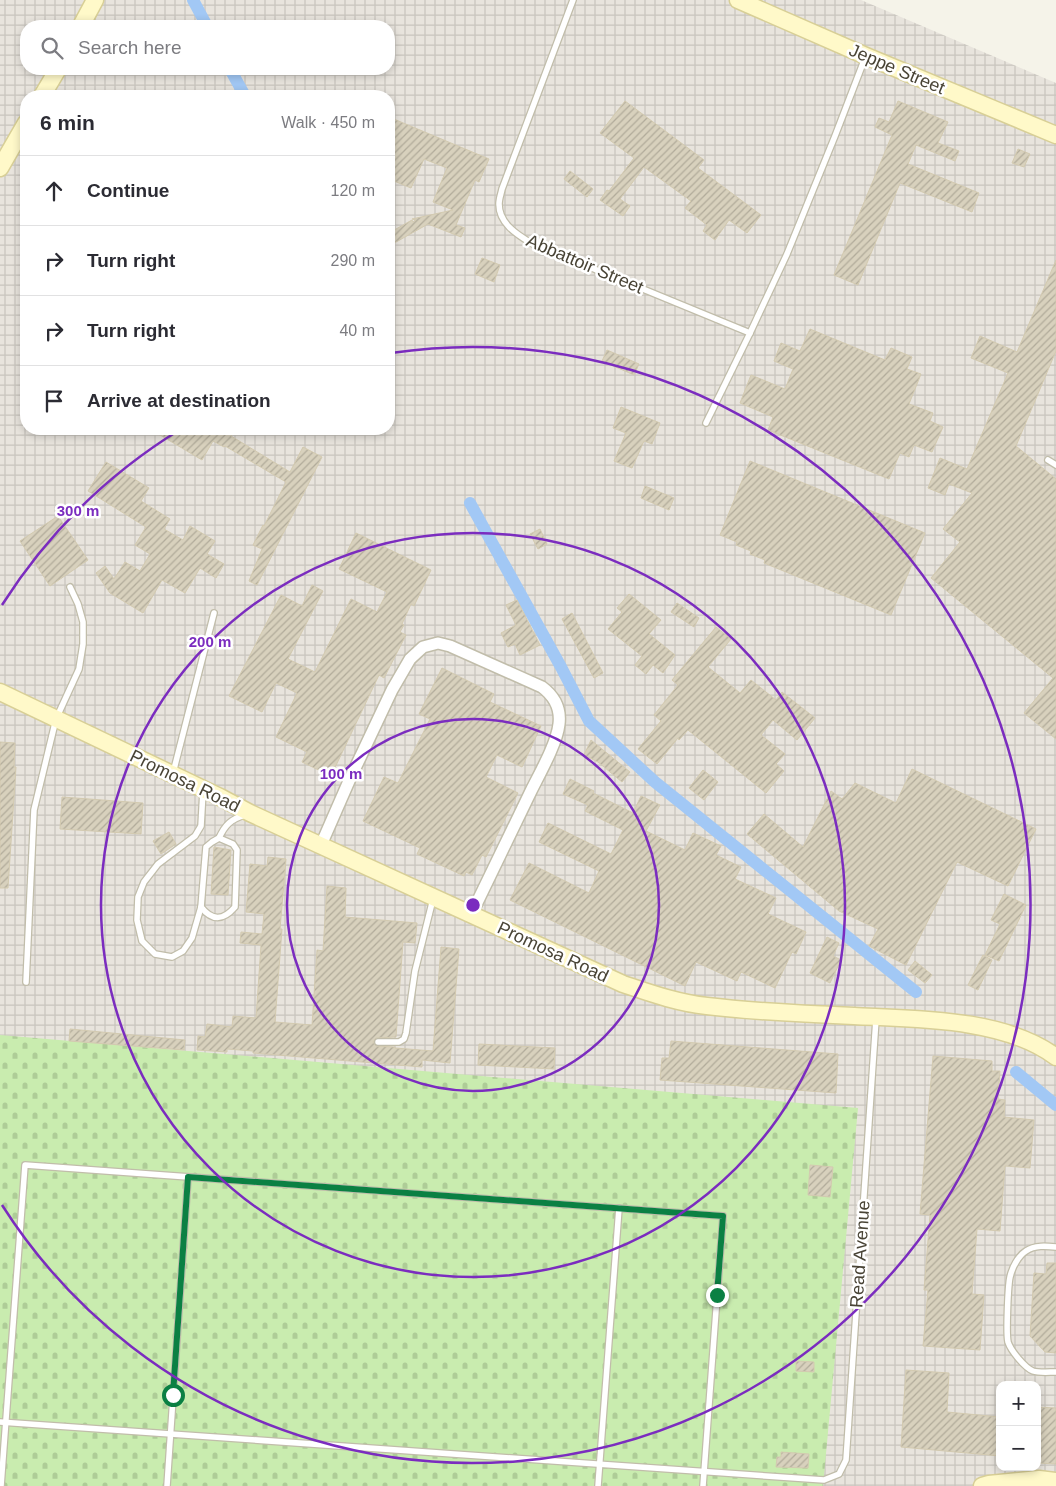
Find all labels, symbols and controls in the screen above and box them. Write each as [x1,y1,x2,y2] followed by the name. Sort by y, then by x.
[20,20,395,75] search box
[38,34,66,62] icon: search
[78,37,182,58] text: Search here
[846,40,948,98] street label: Jeppe Street
[40,111,95,134] text: 6 min
[281,114,375,131] text: Walk · 450 m
[40,177,68,205] icon: ahead
[87,180,169,201] text: Continue
[331,182,375,199] text: 120 m
[524,230,646,298] street label: Abbattoir Street
[40,247,68,275] icon: right
[87,250,175,271] text: Turn right
[331,252,375,269] text: 290 m
[40,317,68,345] icon: right
[87,320,175,341] text: Turn right
[339,322,375,339] text: 40 m
[40,387,68,415] icon: arrive
[87,390,271,411] text: Arrive at destination
[57,502,99,519] text: 300 m
[189,633,231,650] text: 200 m
[127,746,243,816] street label: Promosa Road
[320,765,362,782] text: 100 m
[464,896,482,914] centre of rings
[494,918,612,986] street label: Promosa Road
[846,1200,874,1308] street label: Read Avenue
[706,1284,729,1307] route end
[996,1381,1041,1471] map controls
[996,1381,1041,1426] button: +
[162,1384,185,1407] route start
[996,1426,1041,1471] button: −

